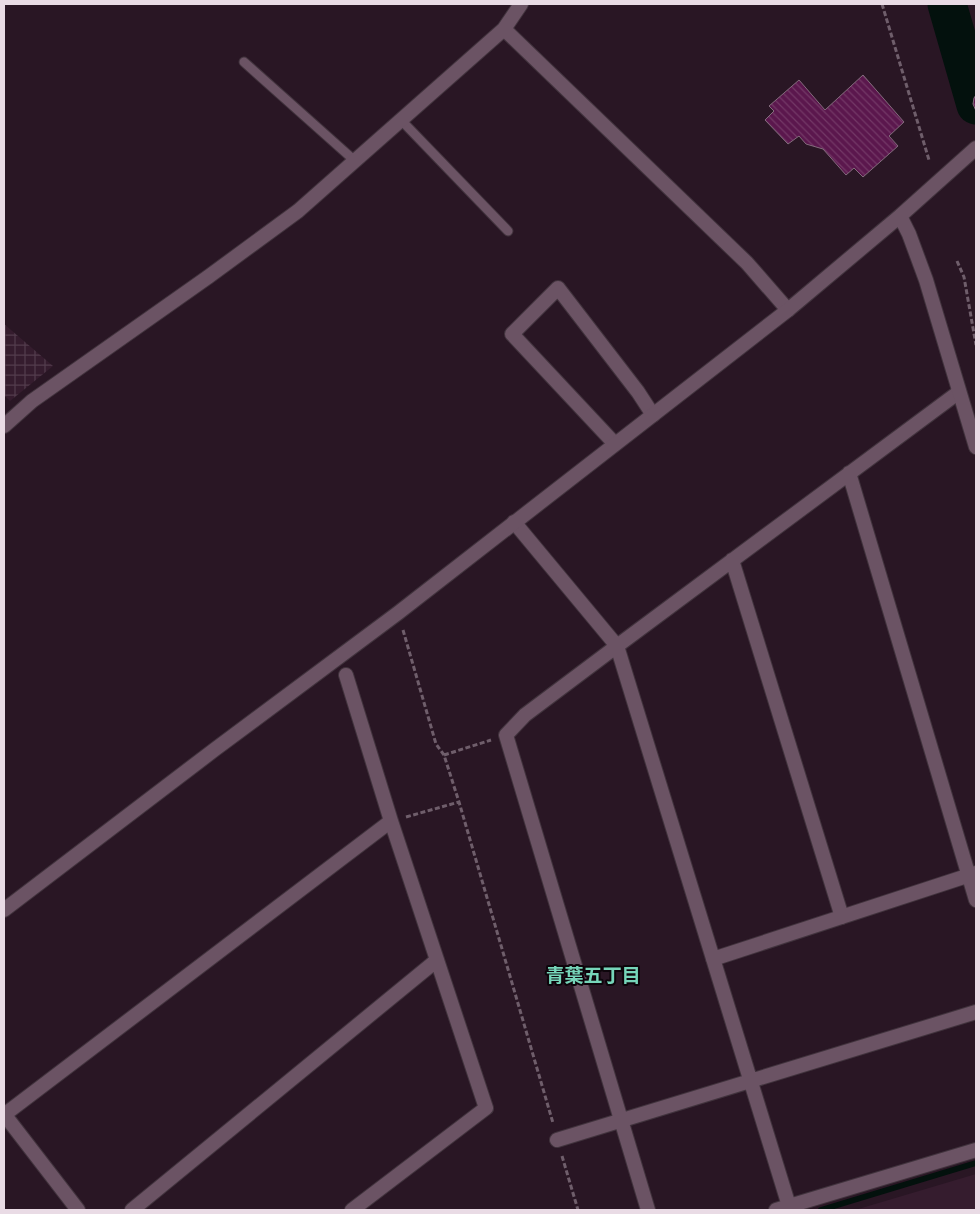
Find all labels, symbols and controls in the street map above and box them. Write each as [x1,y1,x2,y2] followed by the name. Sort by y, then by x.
[545,963,641,986] district label: 青葉五丁目

